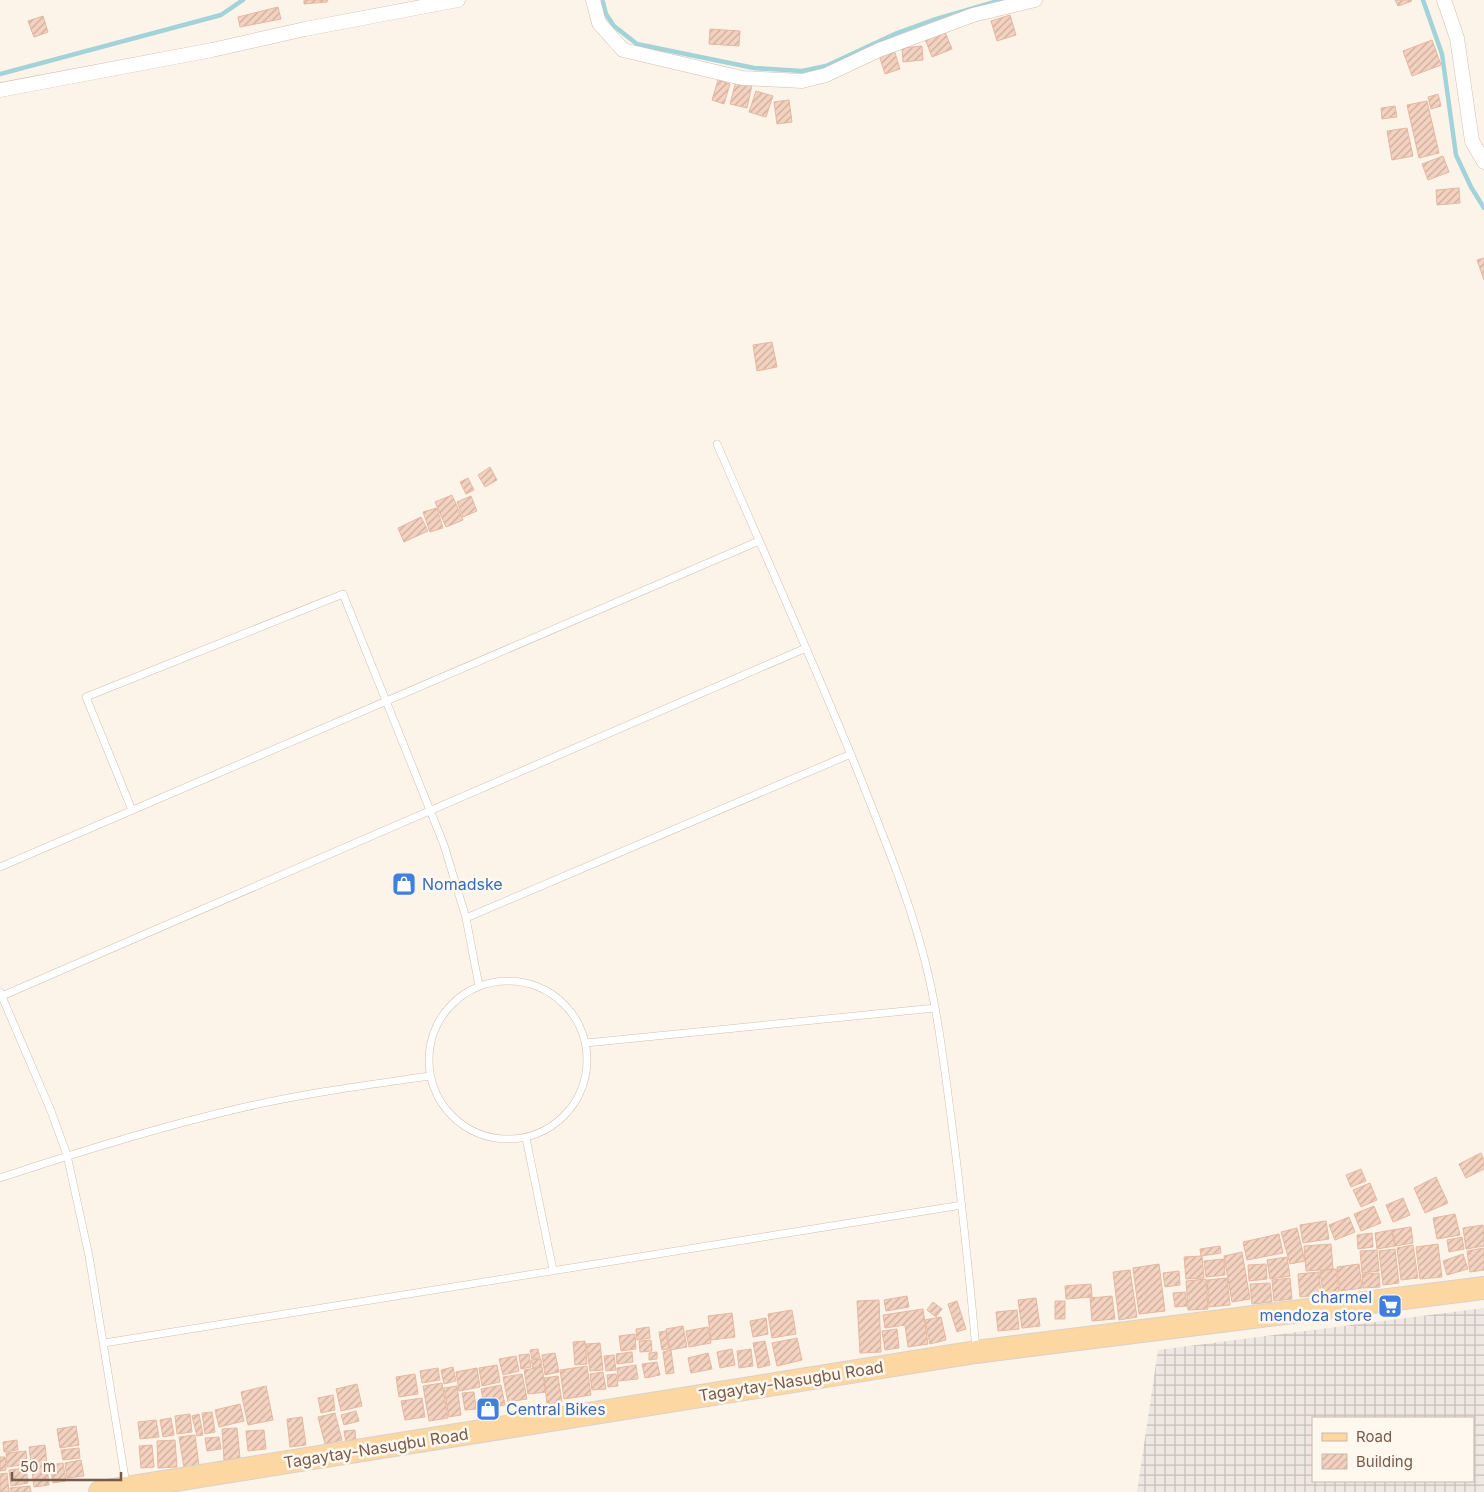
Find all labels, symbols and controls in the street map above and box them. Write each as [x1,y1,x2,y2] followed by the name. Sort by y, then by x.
[391,871,417,897] shop icon: Nomadske
[422,874,503,894] place label: Nomadske
[1260,1287,1372,1325] place label: charmel mendoza store
[1377,1293,1403,1319] supermarket icon: charmel mendoza store
[697,1357,885,1405] street label: Tagaytay-Nasugbu Road
[475,1396,501,1422] shop icon: Central Bikes
[506,1399,606,1419] place label: Central Bikes
[1312,1417,1474,1482] legend
[282,1424,470,1472] street label: Tagaytay-Nasugbu Road
[1356,1427,1392,1446] text: Road
[12,1450,121,1482] scale bar
[1356,1452,1413,1471] text: Building
[20,1457,56,1476] text: 50 m

